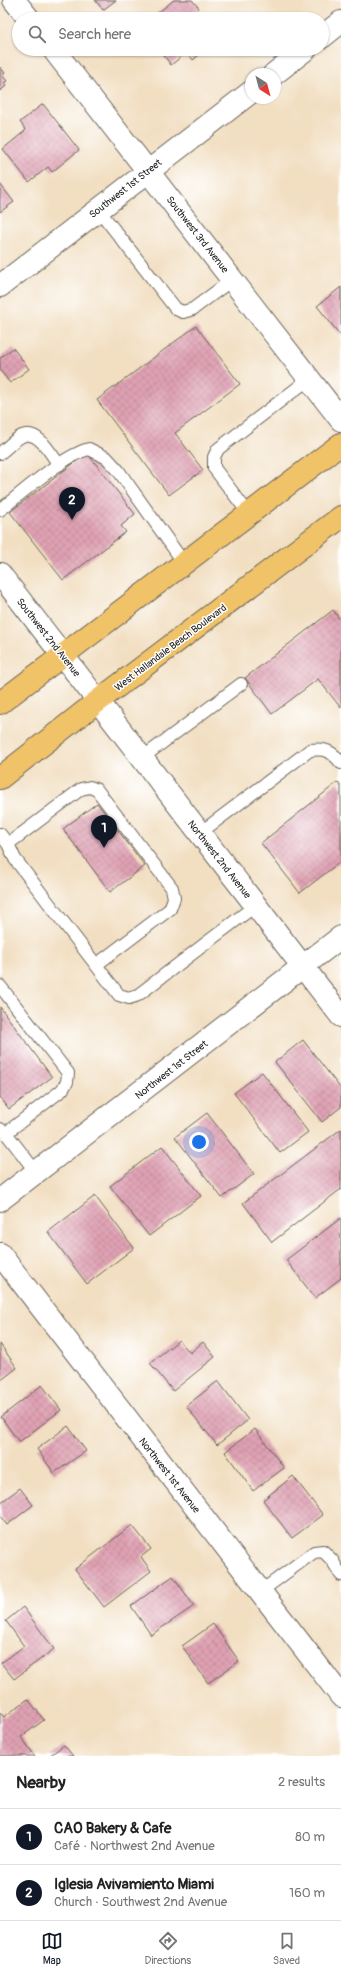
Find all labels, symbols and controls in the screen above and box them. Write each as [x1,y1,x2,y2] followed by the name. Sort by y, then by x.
[12,12,329,56] search box
[26,23,48,45] icon: search
[58,25,131,44] text: Search here
[245,68,281,104] north arrow
[87,156,165,221] street label: Southwest 1st Street
[164,194,231,275] street label: Southwest 3rd Avenue
[59,487,85,520] pin: 2
[14,596,83,679] street label: Southwest 2nd Avenue
[112,602,229,694] street label: West Hallandale Beach Boulevard
[91,815,117,848] pin: 1
[185,818,253,901] street label: Northwest 2nd Avenue
[133,1037,211,1102] street label: Northwest 1st Street
[189,1132,209,1152] your location
[136,1436,202,1516] street label: Northwest 1st Avenue
[16,1772,65,1793] text: Nearby
[278,1774,325,1790] text: 2 results
[54,1819,171,1838] text: CAO Bakery & Cafe
[26,1829,32,1845] text: 1
[295,1829,325,1845] text: 80 m
[54,1838,215,1854] text: Café · Northwest 2nd Avenue
[54,1875,214,1894] text: Iglesia Avivamiento Miami
[25,1885,33,1901] text: 2
[289,1885,325,1901] text: 160 m
[54,1894,227,1910] text: Church · Southwest 2nd Avenue
[41,1930,63,1967] tab: Map
[145,1930,191,1967] tab: Directions
[273,1930,300,1967] tab: Saved

